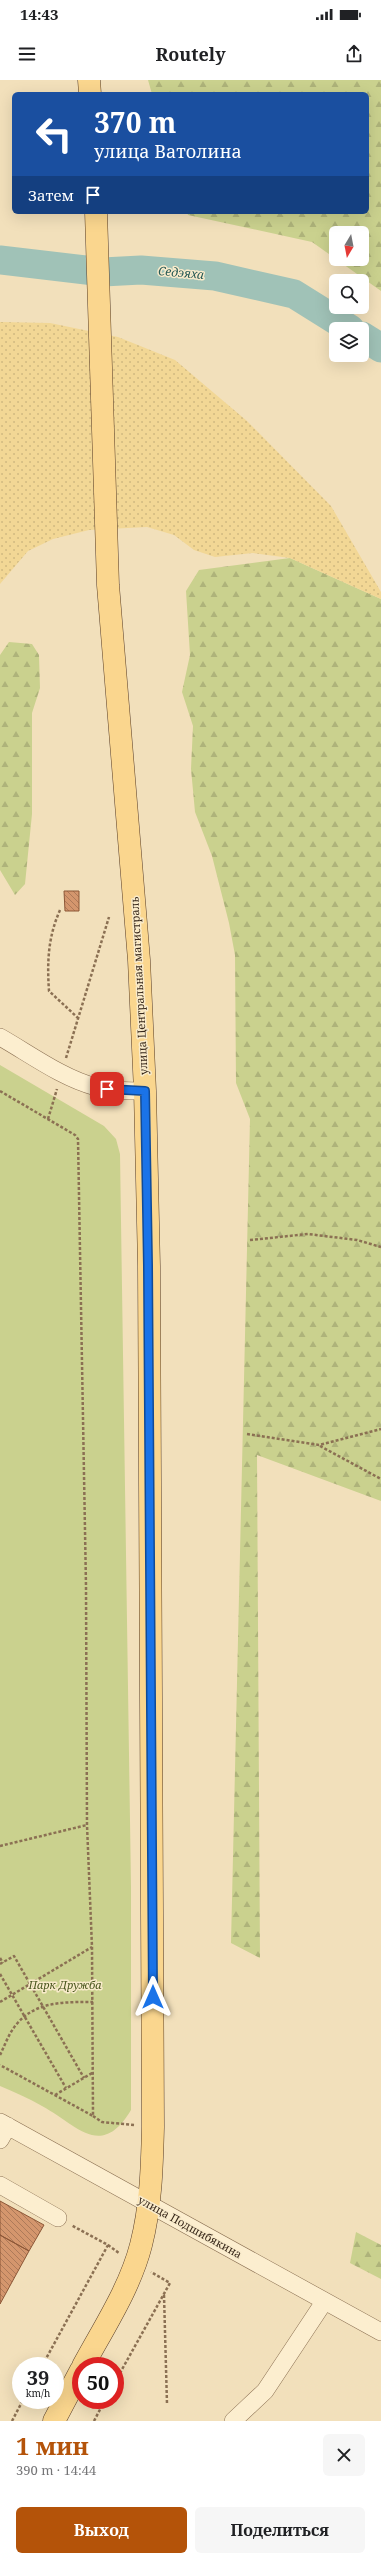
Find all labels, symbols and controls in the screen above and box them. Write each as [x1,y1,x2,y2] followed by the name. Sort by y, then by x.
[20,4,58,24] text: 14:43
[155,42,226,66] text: Routely
[16,43,38,65] icon: menu
[343,43,365,65] icon: share
[94,103,176,141] text: 370 m
[28,108,80,160] icon: left
[94,139,242,163] text: улица Ватолина
[82,184,104,206] icon: arrive
[28,185,74,205] text: Затем
[329,226,369,266] north arrow
[329,226,369,362] map controls
[157,262,205,283] water label: Седэяха
[329,274,369,314] button: search
[329,322,369,362] button: layers
[126,896,151,1076] street label: улица Центральная магистраль
[90,1072,124,1106] pin
[96,1078,118,1100] icon: arrive
[132,1976,174,2018] position arrow
[27,1977,102,1992] park label: Парк Дружба
[136,2192,245,2261] street label: улица Подшибякина
[72,2357,124,2409] speed limit sign: 50
[27,2364,49,2391] text: 39
[26,2386,50,2400] text: km/h
[16,2429,89,2462] text: 1 мин
[323,2434,365,2476] button: close
[16,2461,96,2479] text: 390 m · 14:44
[16,2507,187,2553] button: Выход
[195,2507,365,2553] button: Поделиться

